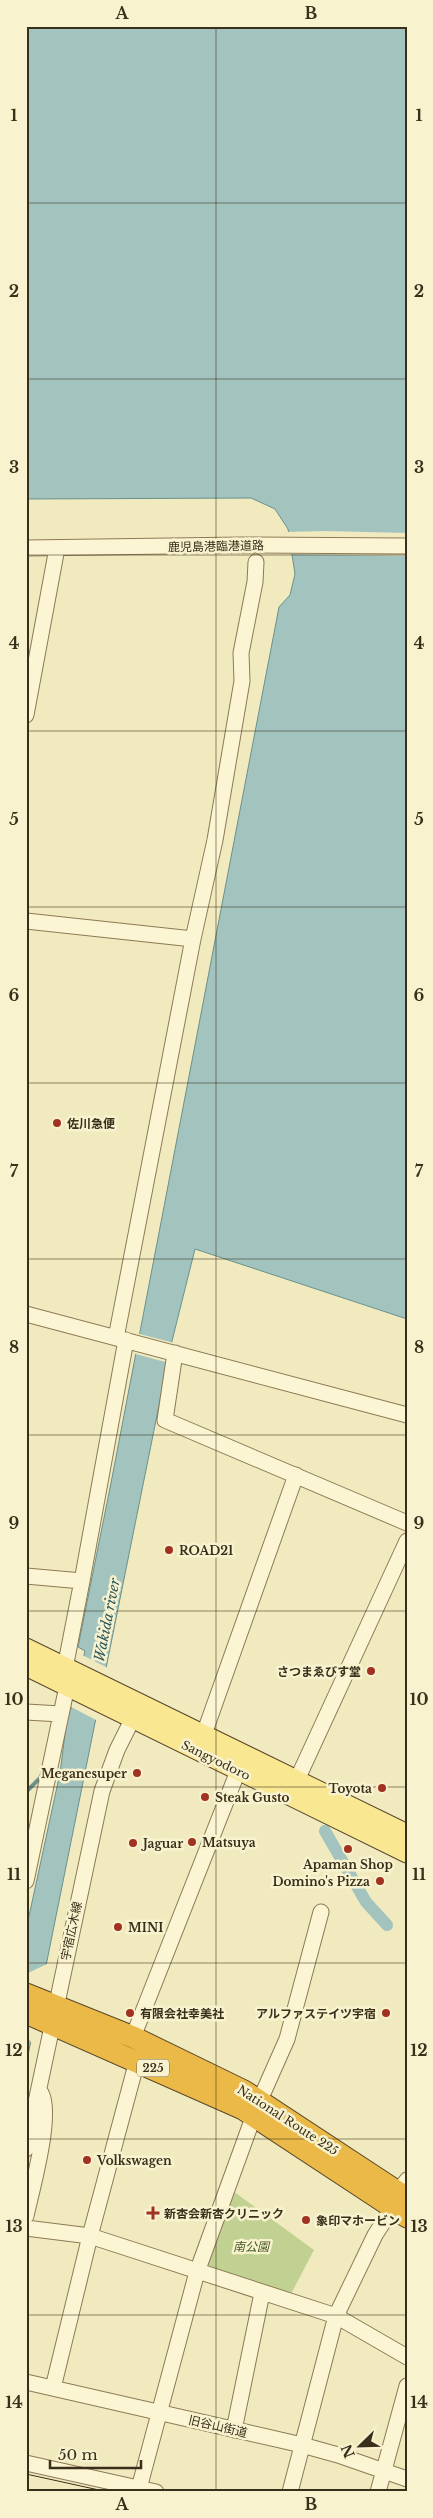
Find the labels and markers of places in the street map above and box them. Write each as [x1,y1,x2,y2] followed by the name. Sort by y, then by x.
[67,1116,115,1131] place label: 佐川急便
[51,1117,63,1129] marker: 佐川急便
[179,1543,233,1558] place label: ROAD21
[163,1544,175,1556] marker: ROAD21
[277,1664,361,1679] place label: さつまゑびす堂
[365,1665,377,1677] marker: さつまゑびす堂
[41,1766,127,1781] place label: Meganesuper
[131,1767,143,1779] marker: Meganesuper
[329,1781,372,1796] place label: Toyota
[376,1782,388,1794] marker: Toyota
[215,1790,290,1805] place label: Steak Gusto
[199,1791,211,1803] marker: Steak Gusto
[202,1835,256,1850] place label: Matsuya
[140,1836,183,1851] place label: Jaguar
[186,1836,198,1848] marker: Matsuya
[127,1837,139,1849] marker: Jaguar
[342,1843,354,1855] marker: Apaman Shop
[302,1857,393,1872] place label: Apaman Shop
[272,1874,370,1889] place label: Domino's Pizza
[374,1875,386,1887] marker: Domino's Pizza
[128,1920,163,1935] place label: MINI
[112,1921,124,1933] marker: MINI
[140,2006,224,2021] place label: 有限会社幸美社
[256,2006,376,2021] place label: アルファステイツ宇宿
[124,2007,136,2019] marker: 有限会社幸美社
[380,2007,392,2019] marker: アルファステイツ宇宿
[96,2153,172,2168] place label: Volkswagen
[81,2154,93,2166] marker: Volkswagen
[146,2206,160,2220] marker: 新杏会新杏クリニック
[164,2206,284,2221] place label: 新杏会新杏クリニック
[316,2213,400,2228] place label: 象印マホービン
[300,2214,312,2226] marker: 象印マホービン

